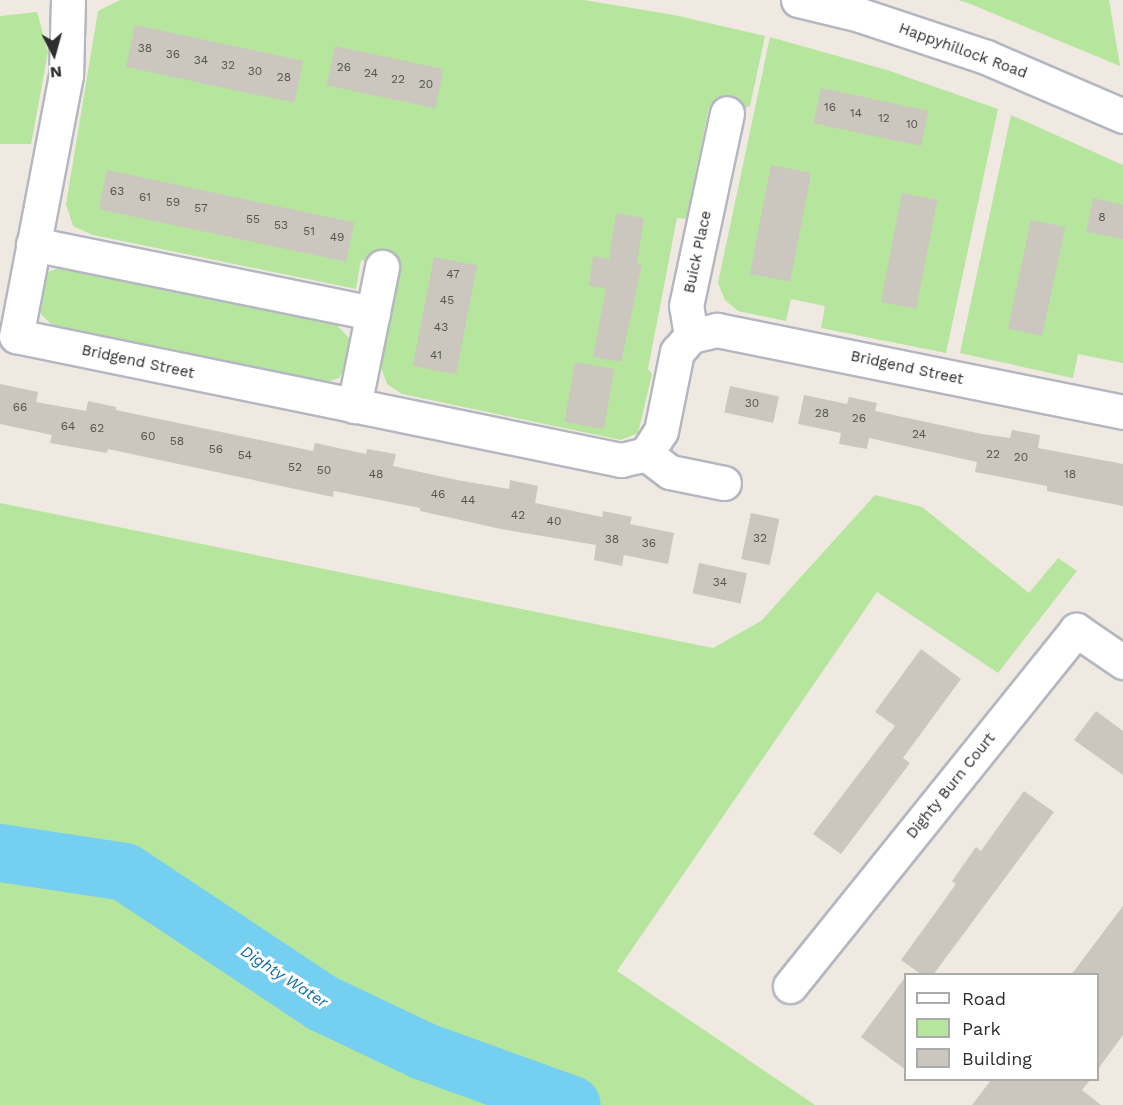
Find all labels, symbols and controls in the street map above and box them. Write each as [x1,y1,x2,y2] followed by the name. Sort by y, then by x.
[896,19,1030,83] street label: Happyhillock Road
[24,24,84,84] north arrow
[138,42,152,56] house number: 38
[166,48,180,62] house number: 36
[194,54,208,68] house number: 34
[221,59,235,73] house number: 32
[337,61,351,75] house number: 26
[49,62,63,82] text: N
[248,65,262,79] house number: 30
[364,67,378,81] house number: 24
[277,71,291,85] house number: 28
[391,73,405,87] house number: 22
[419,78,433,92] house number: 20
[824,101,836,115] house number: 16
[850,107,862,121] house number: 14
[878,112,890,126] house number: 12
[906,118,918,132] house number: 10
[110,185,124,199] house number: 63
[139,191,151,205] house number: 61
[166,196,180,210] house number: 59
[194,202,208,216] house number: 57
[680,209,716,295] street label: Buick Place
[1098,211,1106,225] house number: 8
[246,213,260,227] house number: 55
[274,219,288,233] house number: 53
[303,225,315,239] house number: 51
[330,231,344,245] house number: 49
[446,268,460,282] house number: 47
[440,294,454,308] house number: 45
[434,321,448,335] house number: 43
[80,341,196,383] street label: Bridgend Street
[849,347,965,389] street label: Bridgend Street
[430,349,442,363] house number: 41
[745,397,759,411] house number: 30
[13,401,27,415] house number: 66
[815,407,829,421] house number: 28
[852,412,866,426] house number: 26
[61,420,75,434] house number: 64
[90,422,104,436] house number: 62
[912,428,926,442] house number: 24
[141,430,155,444] house number: 60
[170,435,184,449] house number: 58
[209,443,223,457] house number: 56
[986,448,1000,462] house number: 22
[238,449,252,463] house number: 54
[1014,451,1028,465] house number: 20
[288,461,302,475] house number: 52
[317,464,331,478] house number: 50
[369,468,383,482] house number: 48
[1064,468,1076,482] house number: 18
[431,488,445,502] house number: 46
[461,494,475,508] house number: 44
[511,509,525,523] house number: 42
[547,515,561,529] house number: 40
[753,532,767,546] house number: 32
[605,533,619,547] house number: 38
[642,537,656,551] house number: 36
[713,576,727,590] house number: 34
[903,729,999,843] street label: Dighty Burn Court
[237,942,331,1012] water label: Dighty Water
[904,973,1099,1081] legend
[962,988,1006,1009] text: Road
[962,1018,1001,1039] text: Park
[962,1048,1032,1069] text: Building

